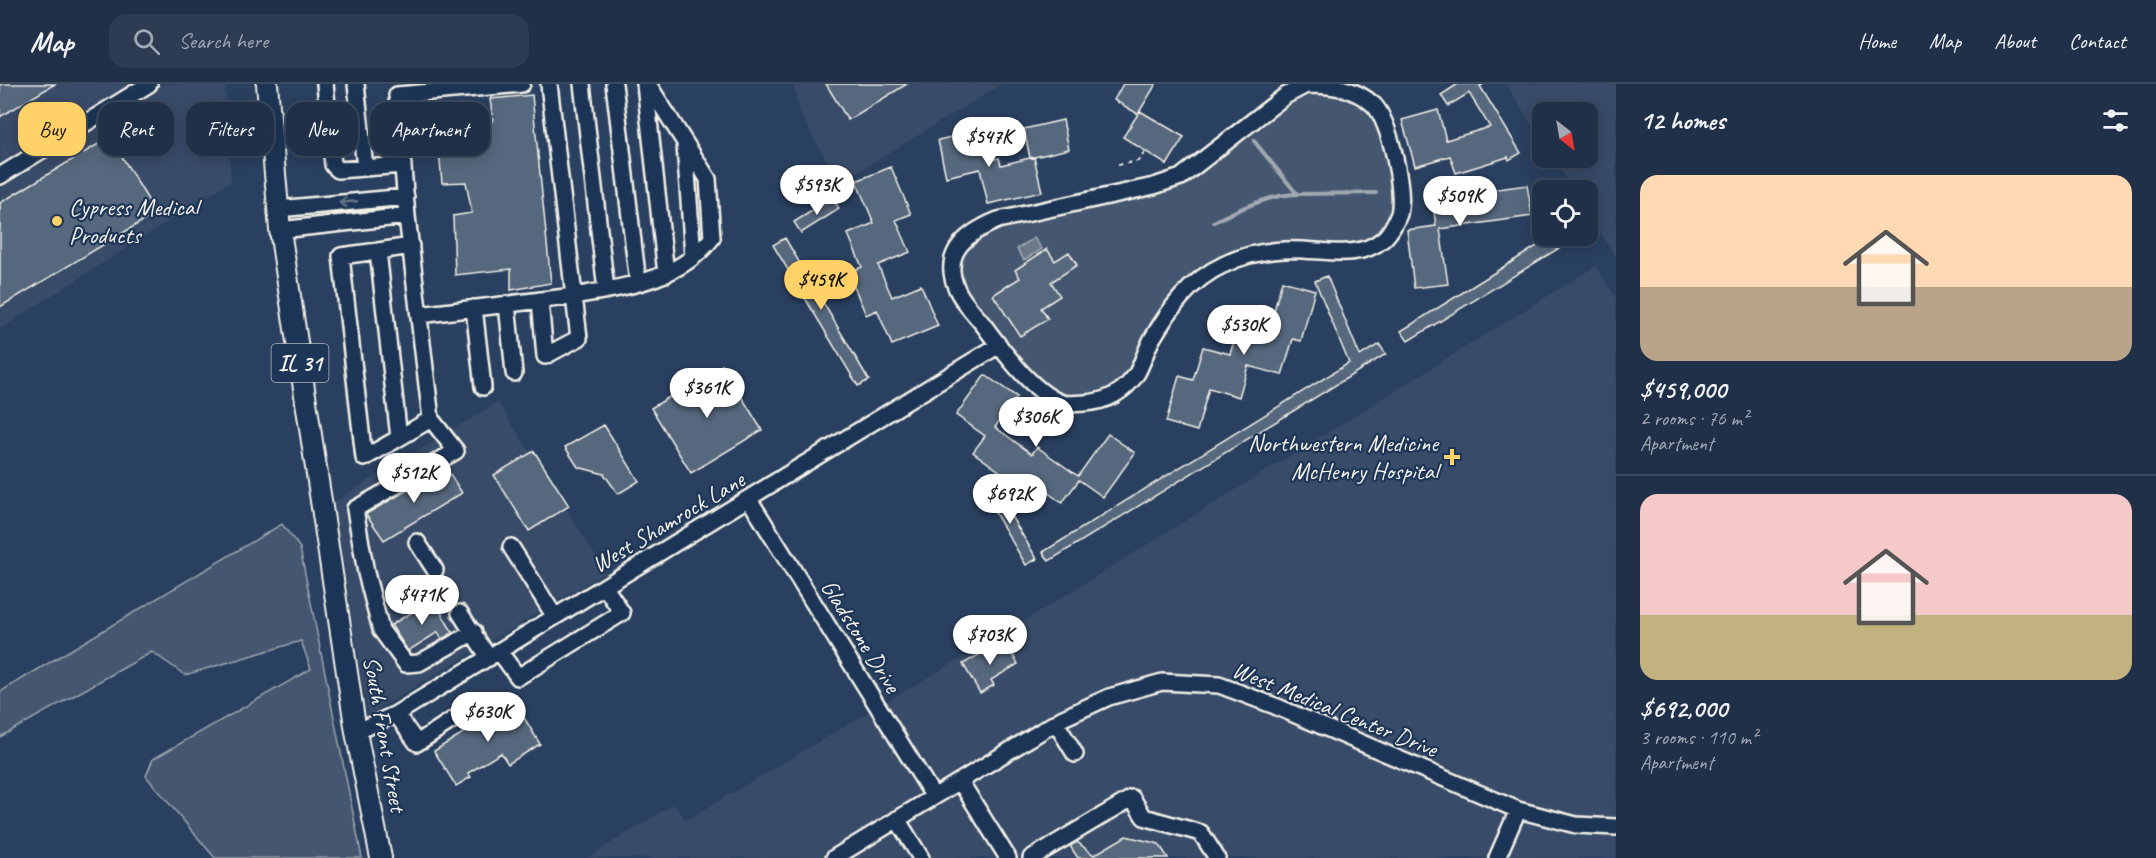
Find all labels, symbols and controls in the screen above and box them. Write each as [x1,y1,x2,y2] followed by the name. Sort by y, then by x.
[109,14,529,68] search box
[30,24,73,59] text: Map
[130,25,163,58] icon: search
[178,27,268,55] text: Search here
[1858,28,1896,54] text: Home
[1929,28,1961,54] text: Map
[1994,28,2036,54] text: About
[2069,28,2126,54] text: Contact
[18,102,86,156] chip: Buy
[98,102,174,156] chip: Rent
[186,102,274,156] chip: Filters
[286,102,358,156] chip: New
[370,102,490,156] chip: Apartment
[1532,102,1598,168] north arrow
[1532,102,1598,246] map controls
[1640,104,1725,137] text: 12 homes
[2099,104,2132,137] icon: filters
[947,117,1031,168] pin: $547K
[966,124,1012,149] text: $547K
[775,165,859,216] pin: $593K
[794,172,840,197] text: $593K
[1418,176,1502,227] pin: $509K
[1532,180,1598,246] button: locate
[1437,183,1483,208] text: $509K
[69,192,202,250] place label: Cypress Medical Products
[338,197,358,208] one-way arrow
[50,214,64,228] marker: Cypress Medical Products
[1832,214,1940,322] icon: home
[779,260,863,311] pin: $459K
[798,267,844,292] text: $459K
[1202,305,1286,356] pin: $530K
[1221,312,1267,337] text: $530K
[272,344,328,382] road number: IL 31
[665,368,749,419] pin: $361K
[1640,373,1726,406] text: $459,000
[684,375,730,400] text: $361K
[994,397,1078,448] pin: $306K
[1013,404,1059,429] text: $306K
[1640,406,1748,431] text: 2 rooms · 76 m²
[1248,428,1442,486] place label: Northwestern Medicine McHenry Hospital
[1640,431,1713,456] text: Apartment
[1443,448,1461,466] marker: Northwestern Medicine McHenry Hospital
[372,453,456,504] pin: $512K
[391,460,437,485] text: $512K
[586,464,752,579] street label: West Shamrock Lane
[968,474,1052,525] pin: $692K
[987,481,1033,506] text: $692K
[1832,533,1940,641] icon: home
[814,574,909,700] street label: Gladstone Drive
[380,575,464,626] pin: $471K
[399,582,445,607] text: $471K
[948,615,1032,666] pin: $703K
[967,622,1013,647] text: $703K
[357,654,414,816] street label: South Front Street
[1228,654,1444,765] street label: West Medical Center Drive
[446,692,530,743] pin: $630K
[1640,692,1727,725] text: $692,000
[465,699,511,724] text: $630K
[1640,725,1757,750] text: 3 rooms · 110 m²
[1640,750,1713,775] text: Apartment

